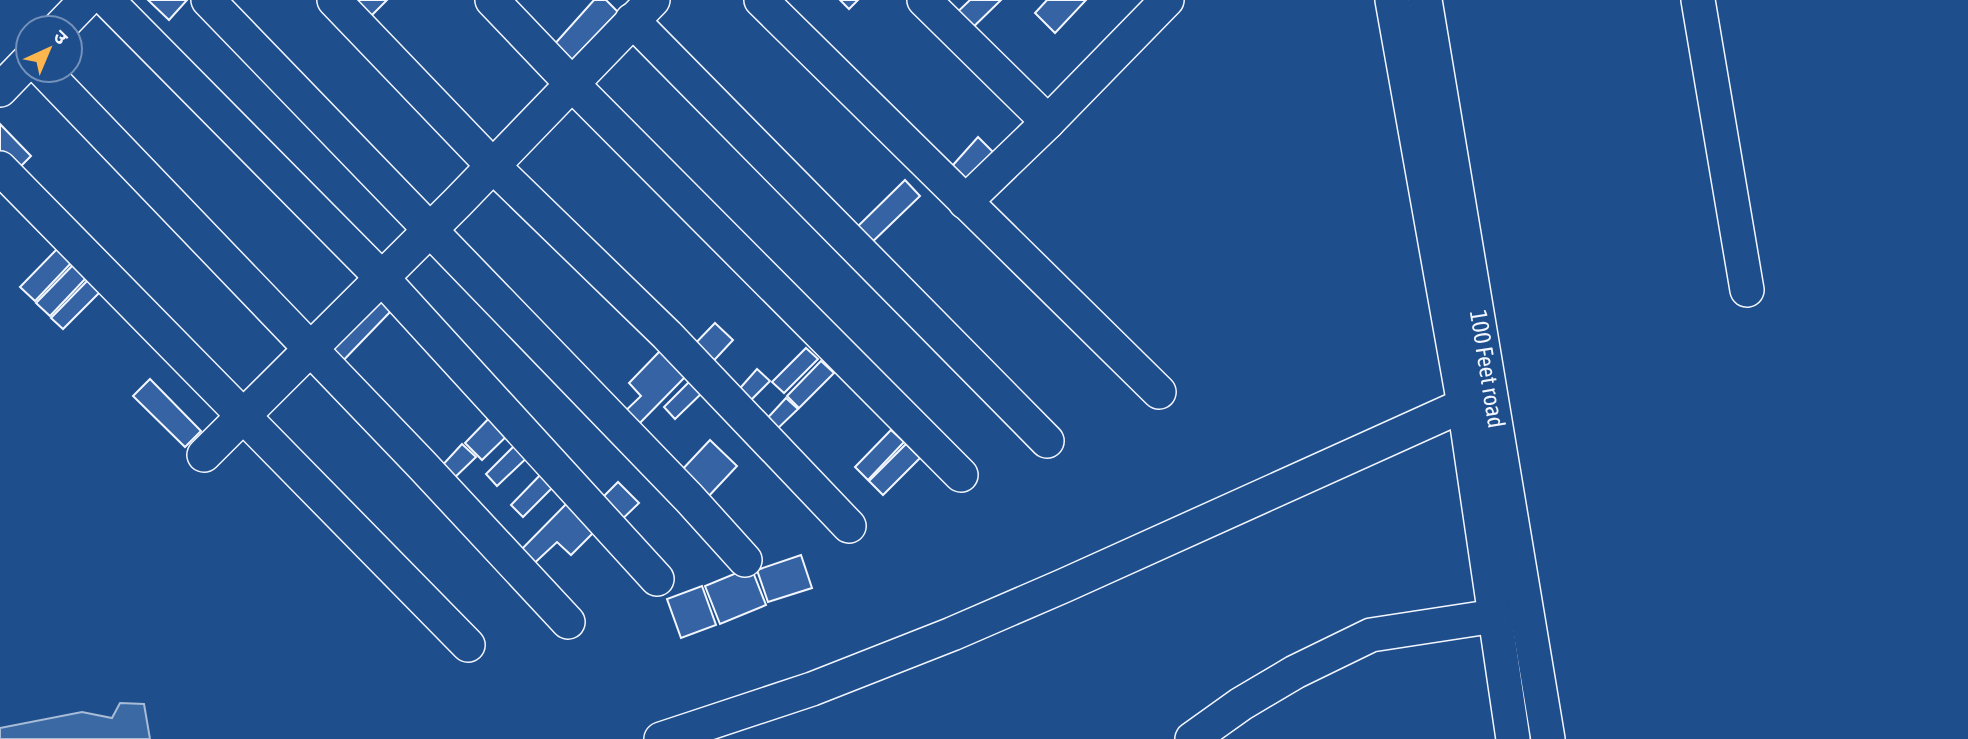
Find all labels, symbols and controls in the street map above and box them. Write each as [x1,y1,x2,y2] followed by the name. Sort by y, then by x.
[14,14,84,84] north arrow
[49,25,73,49] text: उ
[1465,308,1510,430] street label: 100 Feet road

